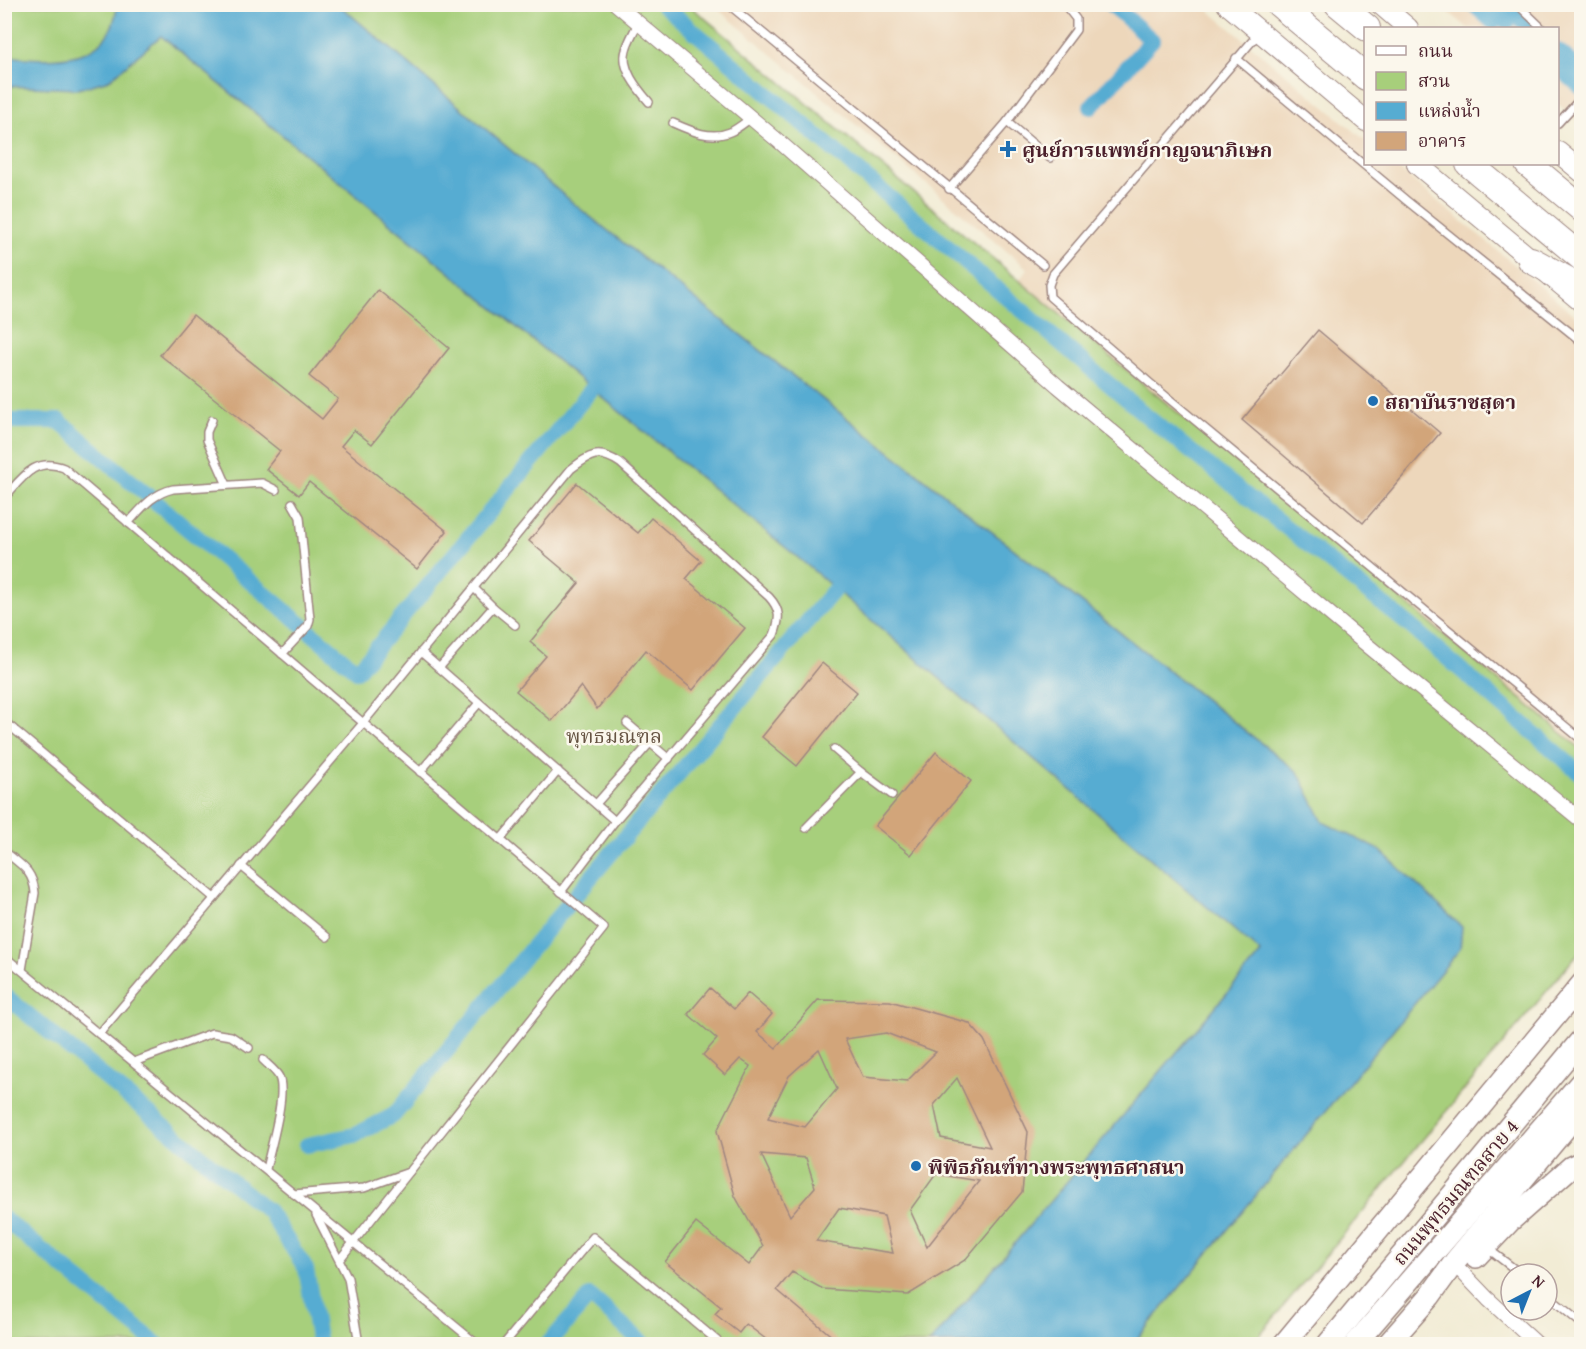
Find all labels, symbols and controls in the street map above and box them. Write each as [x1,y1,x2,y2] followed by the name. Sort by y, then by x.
[1364,27,1559,165] legend
[1418,37,1453,64] text: ถนน
[1418,67,1450,94] text: สวน
[1418,97,1481,124] text: แหล่งน้ำ
[1418,127,1467,154] text: อาคาร
[1022,135,1272,164] place label: ศูนย์การแพทย์กาญจนาภิเษก
[999,140,1017,158] marker: ศูนย์การแพทย์กาญจนาภิเษก
[1385,387,1516,416] place label: สถาบันราชสุดา
[1366,394,1380,408] marker: สถาบันราชสุดา
[566,721,662,750] park label: พุทธมณฑล
[1385,1113,1525,1271] street label: ถนนพุทธมณฑลสาย 4
[928,1152,1184,1181] place label: พิพิธภัณฑ์ทางพระพุทธศาสนา
[909,1159,923,1173] marker: พิพิธภัณฑ์ทางพระพุทธศาสนา
[1499,1262,1559,1322] north arrow
[1527,1268,1551,1294] text: N

